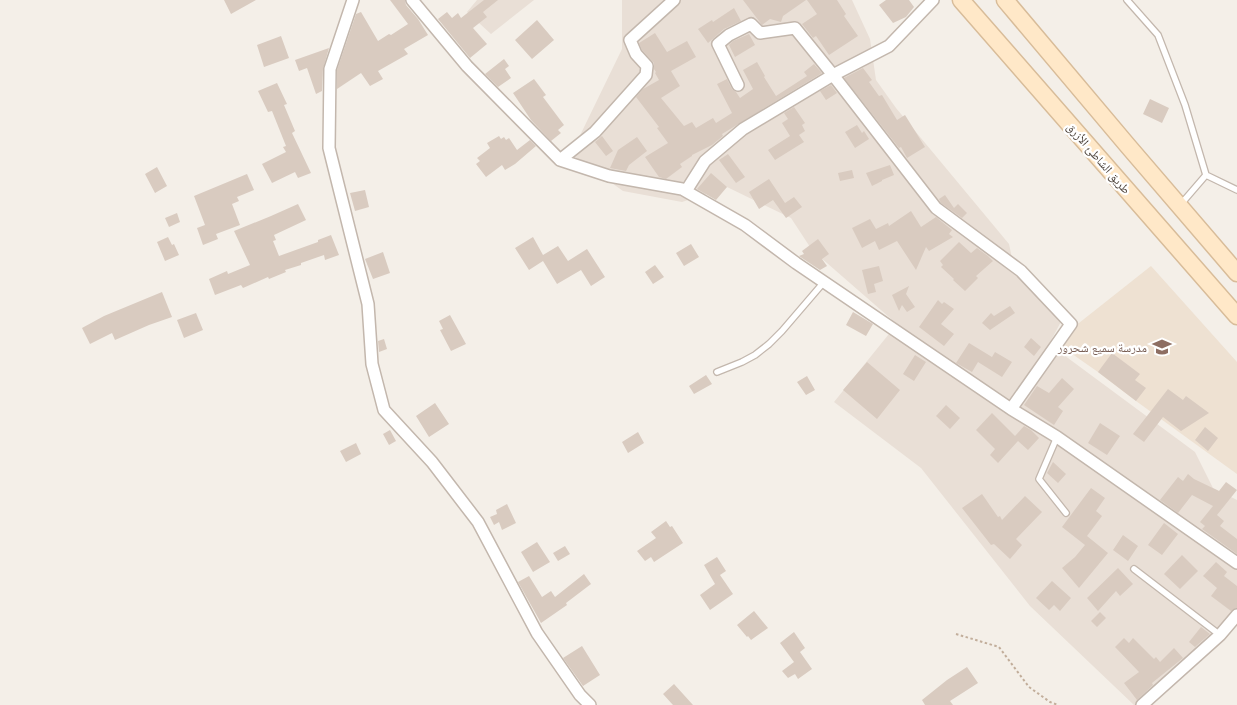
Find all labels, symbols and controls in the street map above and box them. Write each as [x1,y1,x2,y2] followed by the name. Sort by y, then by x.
[1064,119,1134,197] street label: طريق الشاطئ الأزرق
[1151,336,1173,358] school or university icon: مدرسة سميع شحرور
[1057,340,1147,355] place label: مدرسة سميع شحرور

